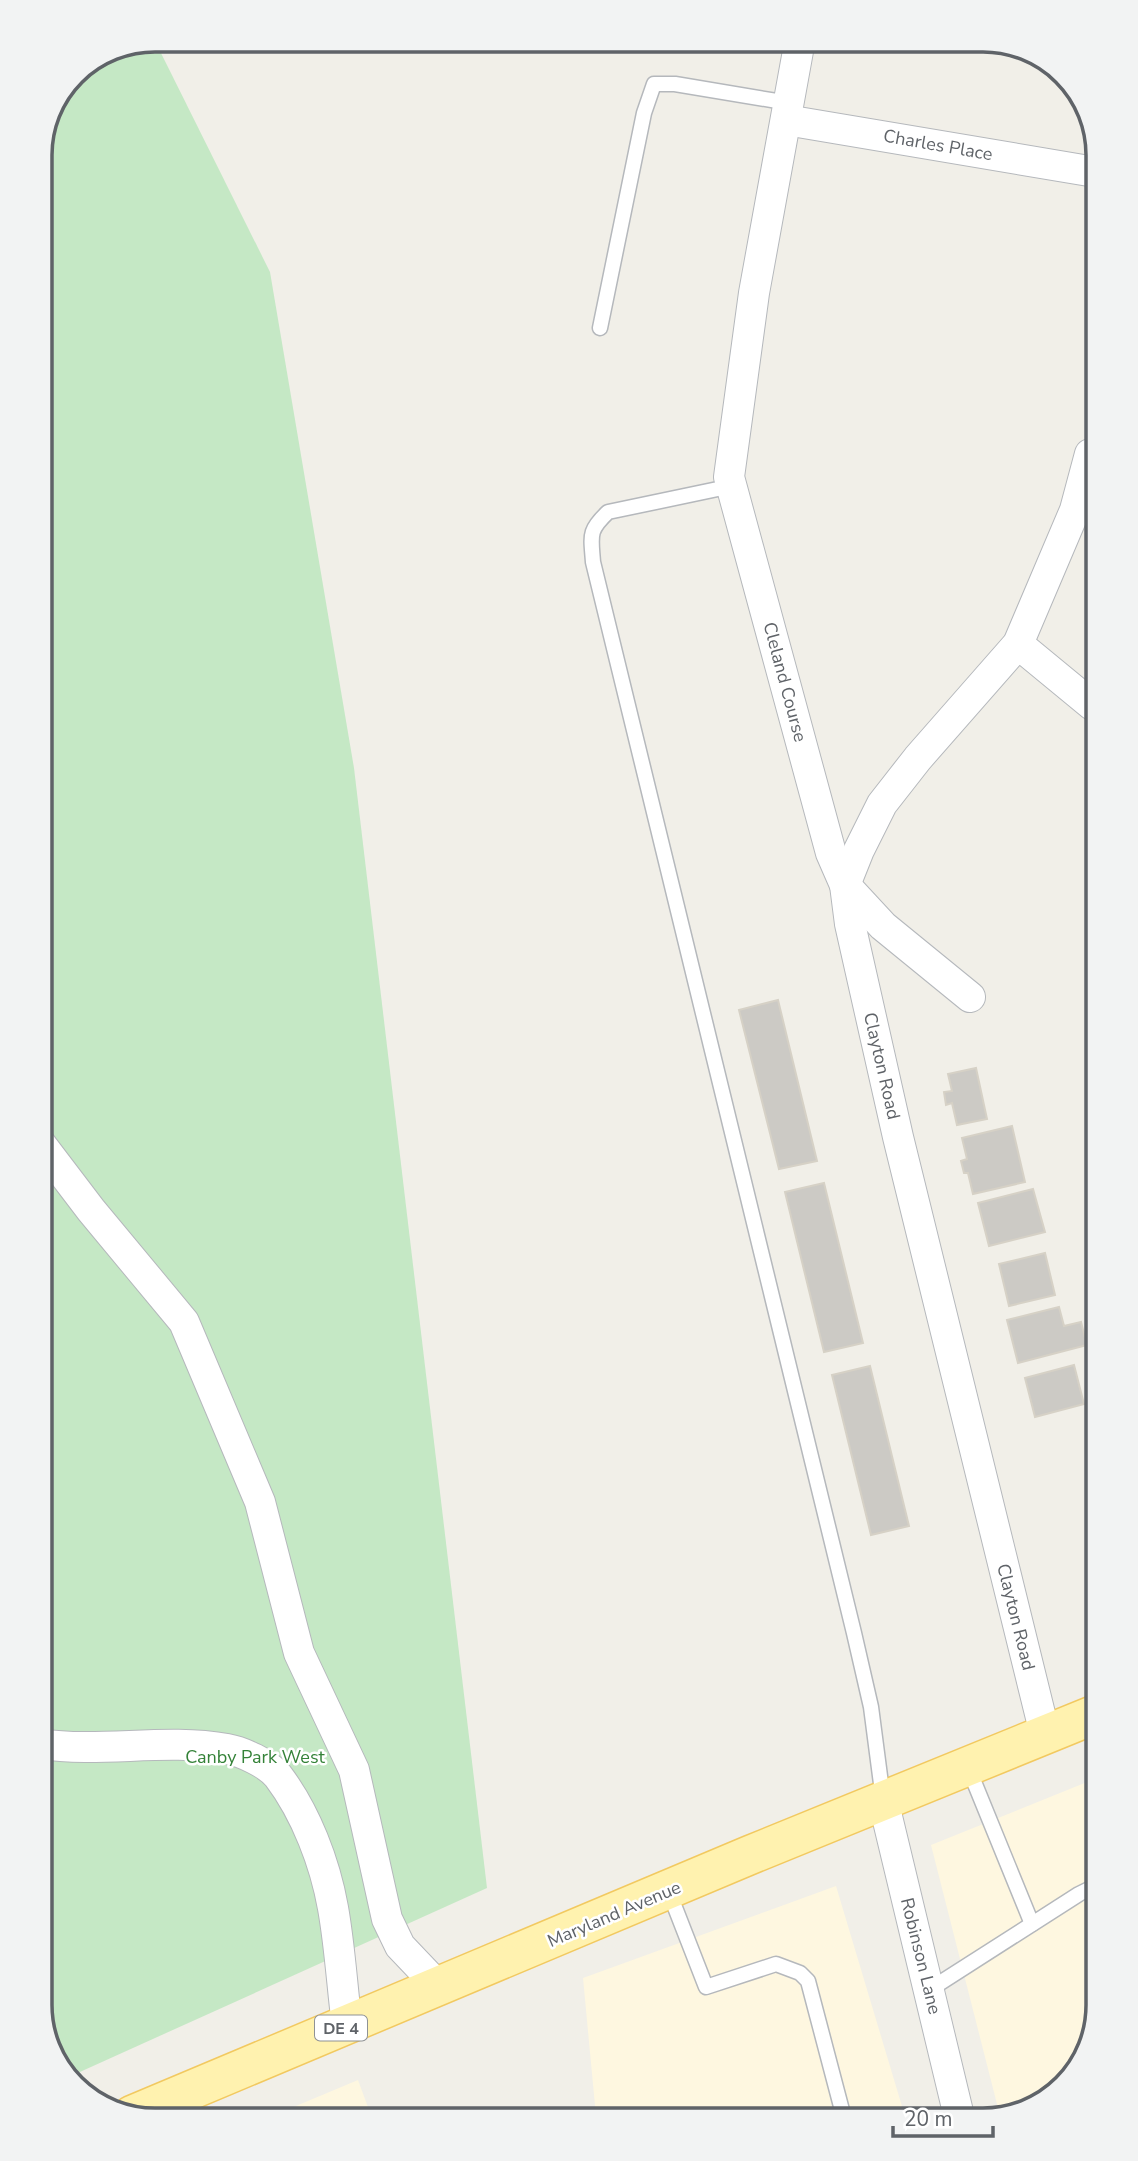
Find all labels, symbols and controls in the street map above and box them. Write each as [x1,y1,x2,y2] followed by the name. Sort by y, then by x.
[882,124,994,166] street label: Charles Place
[757,619,813,745] street label: Cleland Course
[858,1010,906,1122] street label: Clayton Road
[991,1561,1041,1673] street label: Clayton Road
[185,1745,325,1769] park label: Canby Park West
[544,1875,684,1953] street label: Maryland Avenue
[895,1895,947,2017] street label: Robinson Lane
[315,2016,367,2040] road number: DE 4
[893,2094,993,2138] scale bar
[904,2105,953,2133] text: 20 m

